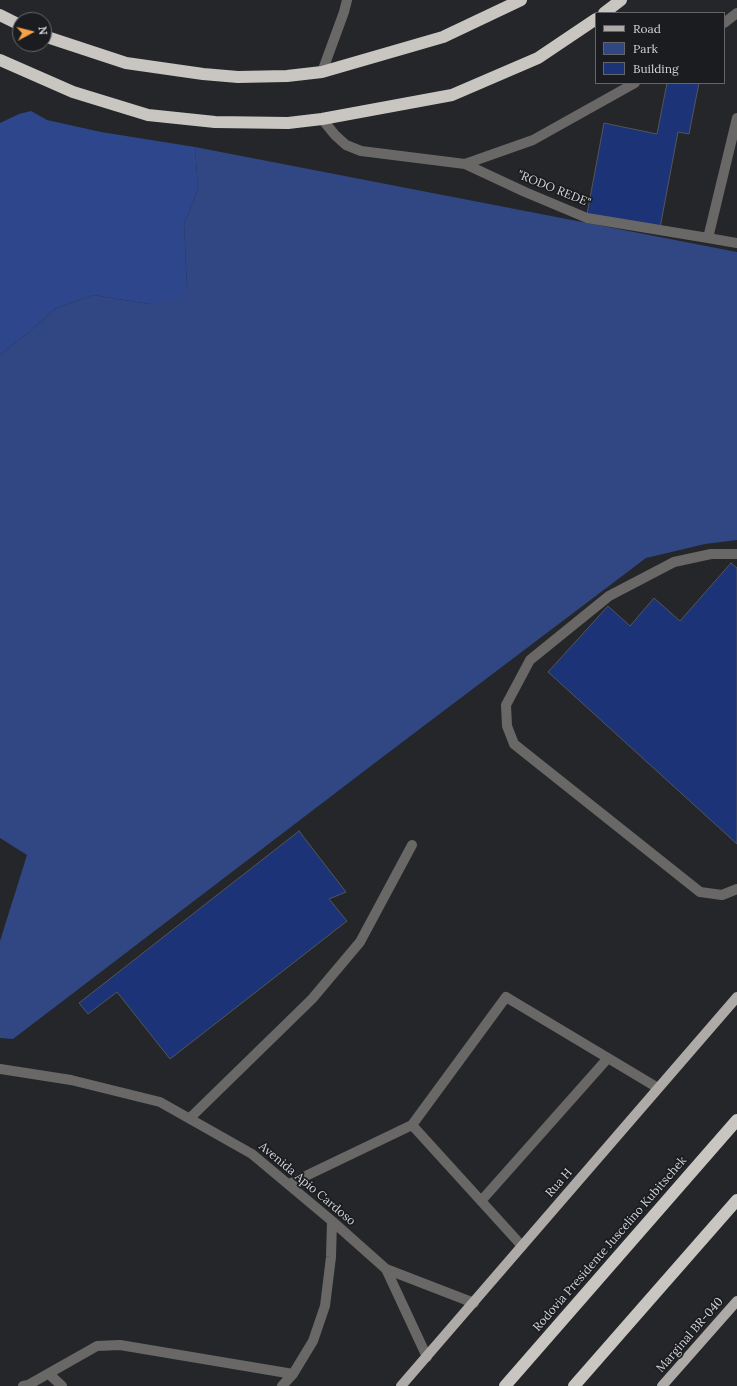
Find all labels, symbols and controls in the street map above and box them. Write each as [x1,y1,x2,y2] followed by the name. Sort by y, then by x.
[12,12,52,52] north arrow
[595,12,725,84] legend
[633,21,661,36] text: Road
[35,26,50,36] text: N
[633,41,658,56] text: Park
[633,61,679,76] text: Building
[515,168,593,210] street label: "RODO REDE"
[256,1139,358,1229] street label: Avenida Apio Cardoso
[530,1154,690,1334] street label: Rodovia Presidente Juscelino Kubitschek
[543,1166,575,1200] street label: Rua H
[654,1295,726,1375] street label: Marginal BR-040

